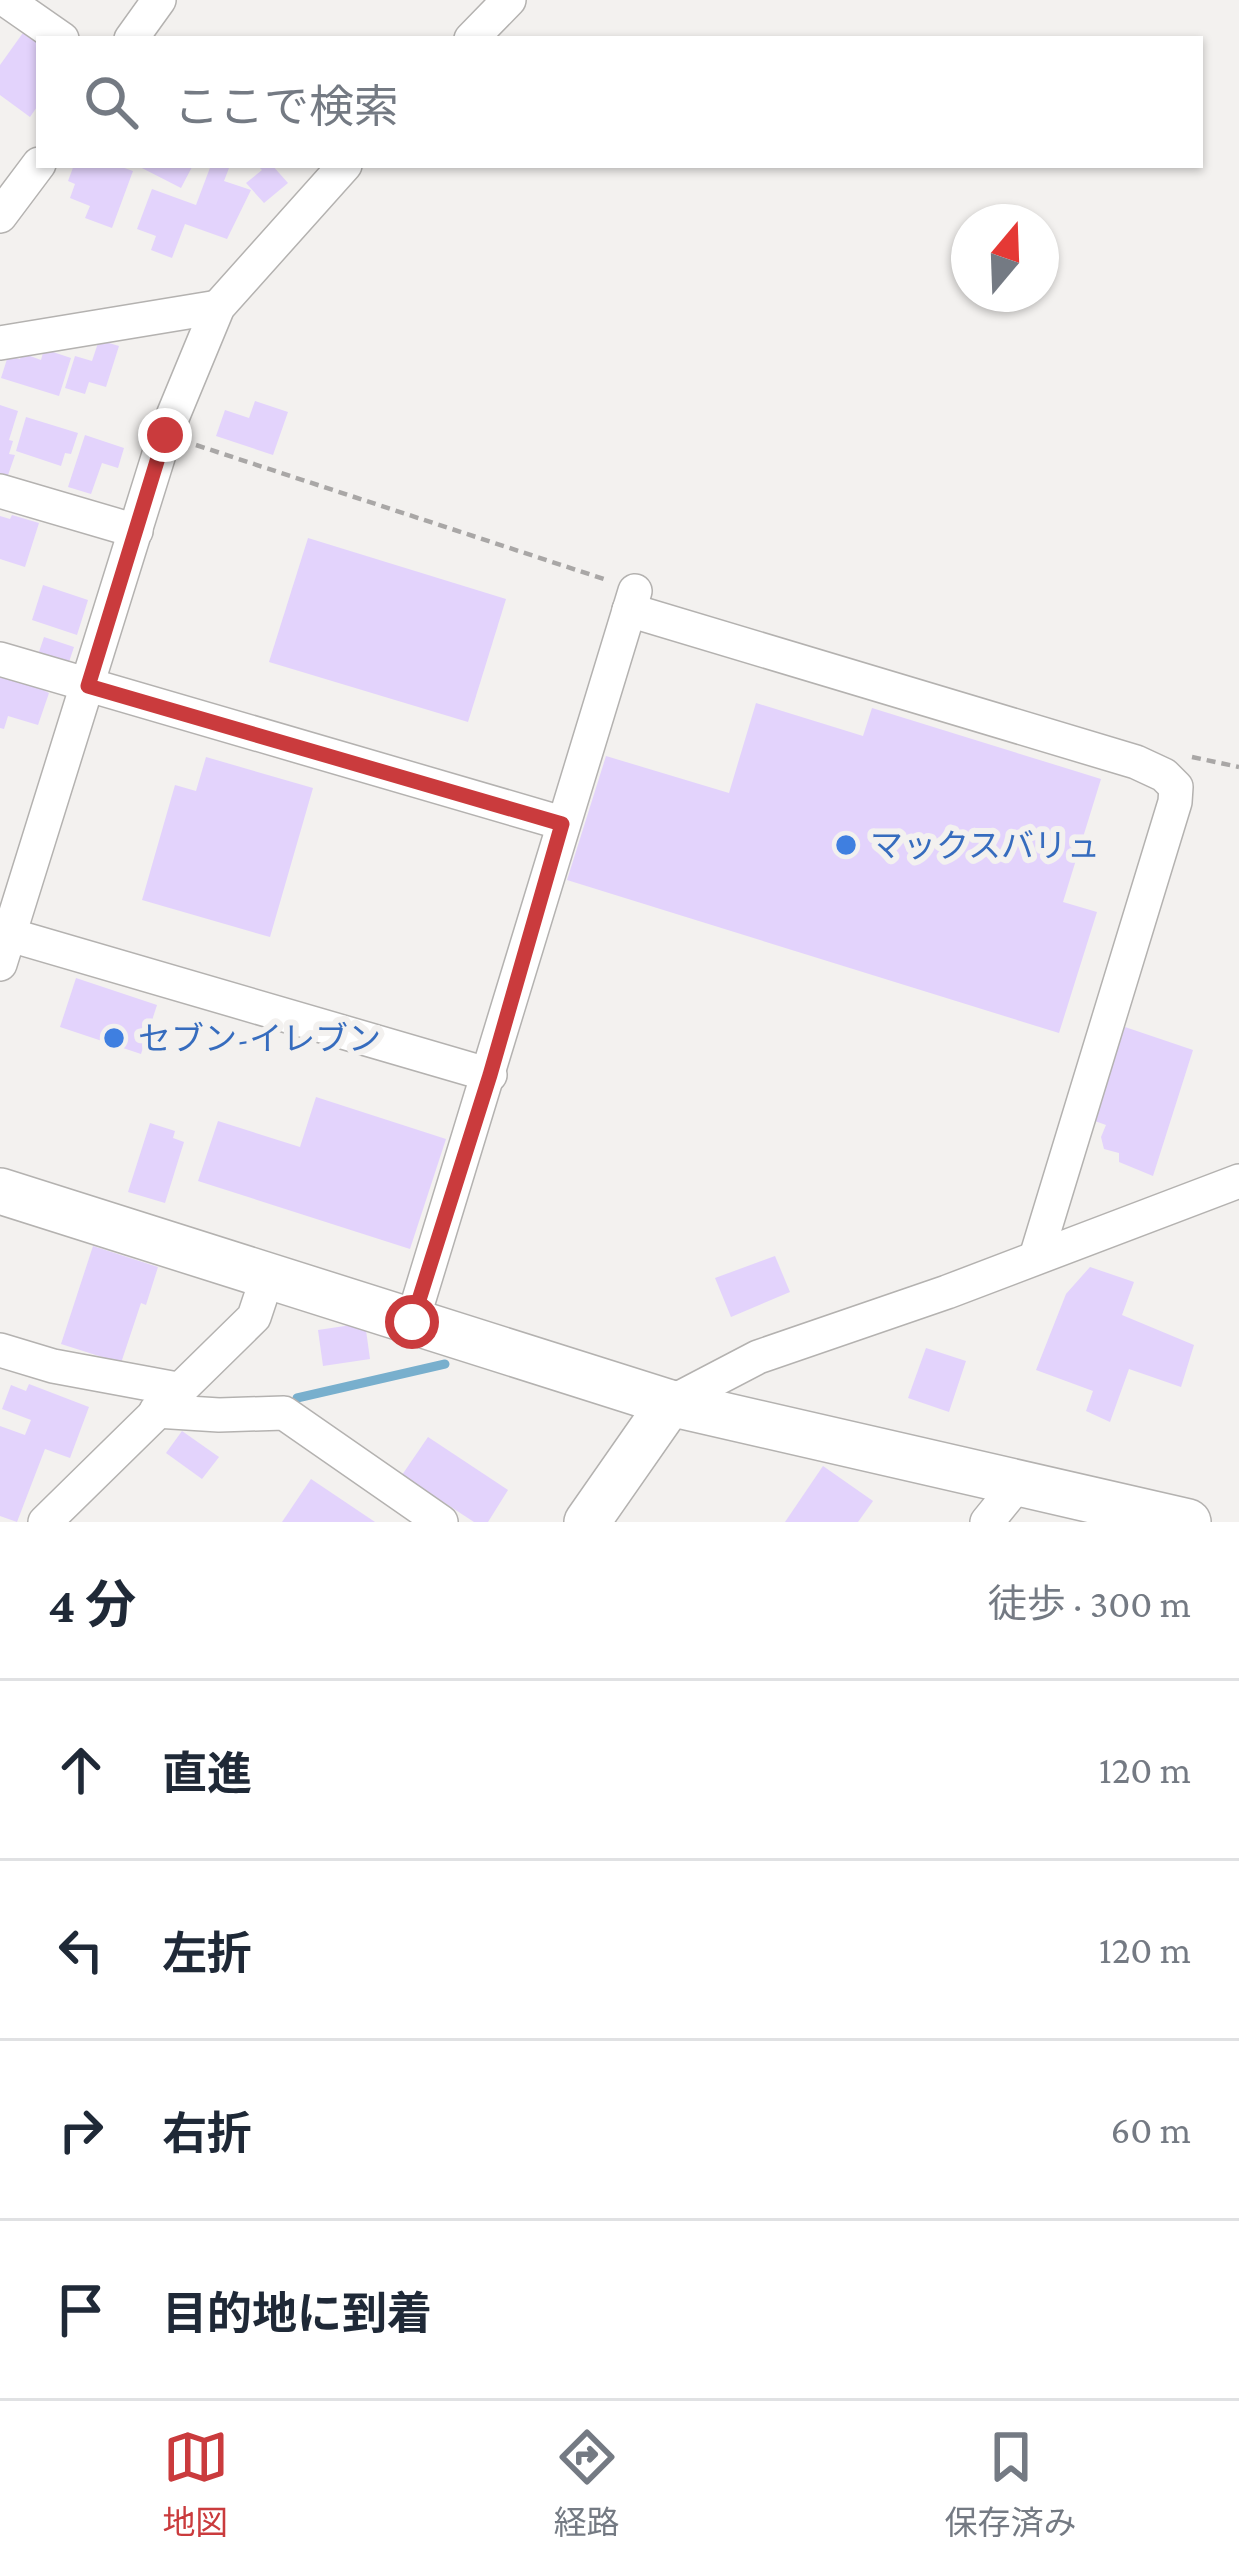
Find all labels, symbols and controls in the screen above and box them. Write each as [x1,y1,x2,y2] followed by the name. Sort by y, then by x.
[36,36,1203,168] search box
[78,69,144,135] icon: search
[174,82,399,132] text: ここで検索
[951,204,1059,312] north arrow
[138,408,192,462] route end
[870,827,1100,864] place label: マックスバリュ
[833,832,859,858] marker: マックスバリュ
[138,1020,381,1057] place label: セブン-イレブン
[101,1025,127,1051] marker: セブン-イレブン
[385,1295,439,1349] route start
[48,1576,136,1633] text: 4 分
[988,1582,1191,1625] text: 徒歩 · 300 m
[48,1737,114,1803] icon: ahead
[1099,1748,1191,1791] text: 120 m
[162,1749,252,1799] text: 直進
[48,1917,114,1983] icon: left
[1099,1928,1191,1971] text: 120 m
[162,1929,252,1979] text: 左折
[48,2097,114,2163] icon: right
[1110,2108,1191,2151] text: 60 m
[162,2109,252,2159] text: 右折
[48,2277,114,2343] icon: arrive
[162,2289,432,2339] text: 目的地に到着
[163,2424,229,2544] tab: 地図
[554,2424,620,2544] tab: 経路
[945,2424,1077,2544] tab: 保存済み

